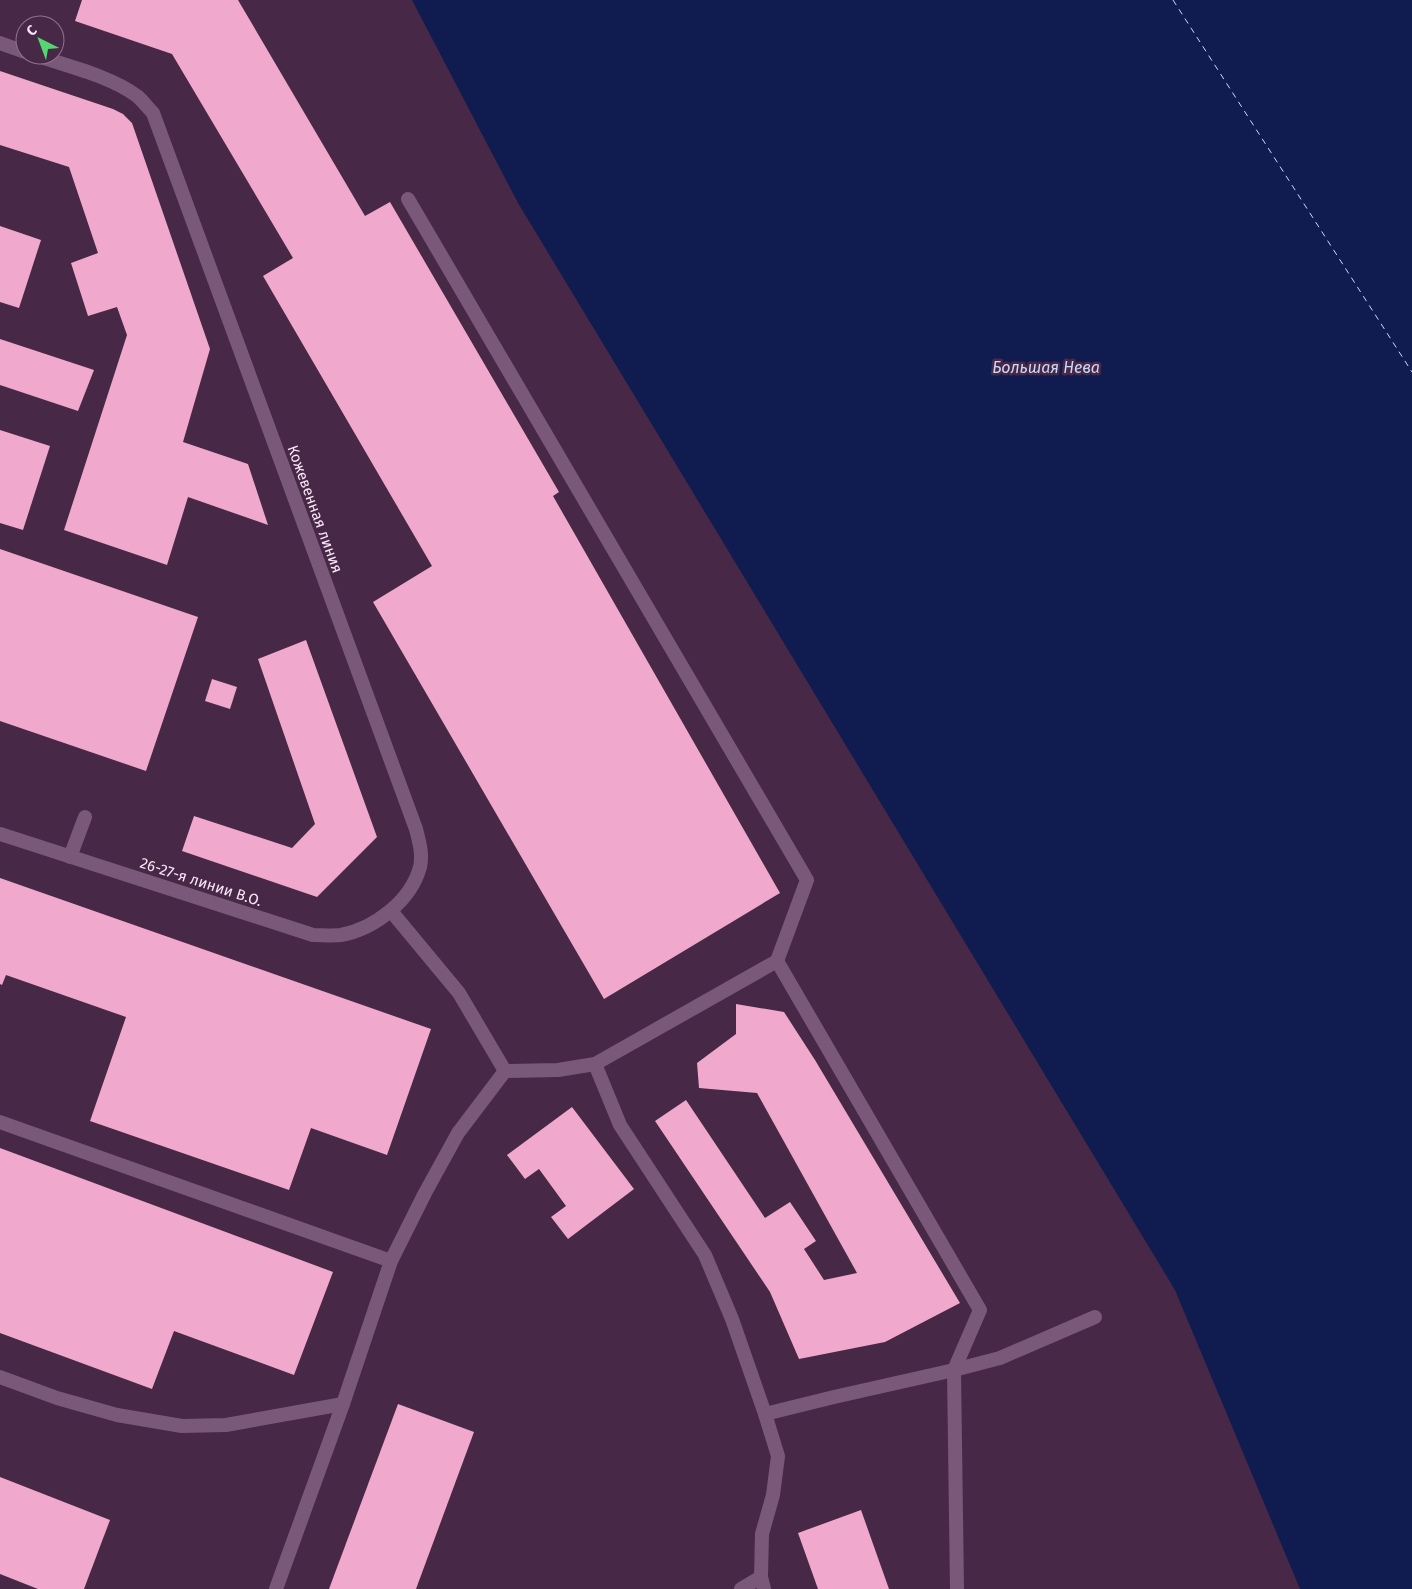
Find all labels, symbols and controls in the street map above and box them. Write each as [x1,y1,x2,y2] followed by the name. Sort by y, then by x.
[15,15,65,65] north arrow
[23,22,40,40] text: С
[992,358,1100,377] water label: Большая Нева
[284,443,346,575] street label: Кожевенная линия
[138,854,264,910] street label: 26-27-я линии В.О.

